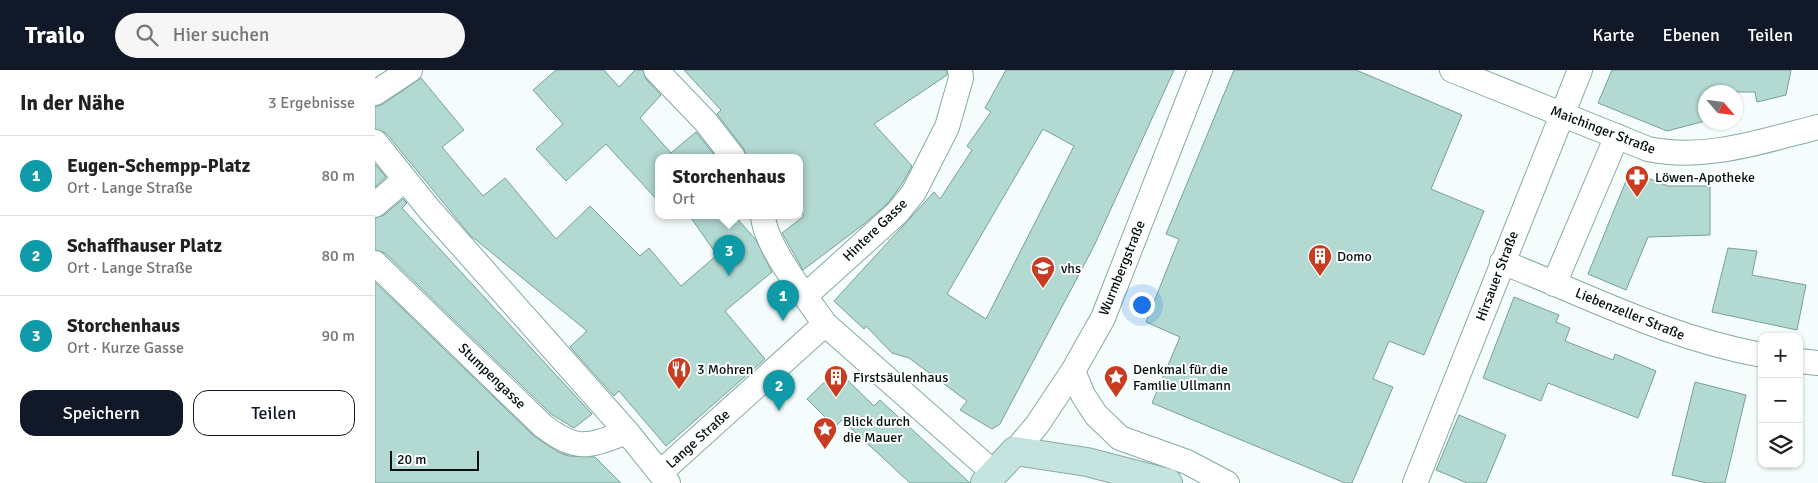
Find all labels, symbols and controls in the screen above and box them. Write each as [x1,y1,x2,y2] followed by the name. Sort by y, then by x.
[115,13,465,58] search box
[25,20,85,50] text: Trailo
[133,21,161,49] icon: search
[173,23,269,47] text: Hier suchen
[1592,24,1634,46] text: Karte
[1662,24,1720,46] text: Ebenen
[1748,24,1793,46] text: Teilen
[1698,85,1743,130] north arrow
[20,90,125,116] text: In der Nähe
[268,93,355,113] text: 3 Ergebnisse
[1548,102,1658,158] street label: Maichinger Straße
[67,154,250,178] text: Eugen-Schempp-Platz
[655,154,803,219] popup
[1624,164,1650,198] pharmacy icon: Löwen-Apotheke
[673,165,785,189] text: Storchenhaus
[32,166,40,186] text: 1
[321,166,355,186] text: 80 m
[1655,169,1755,186] place label: Löwen-Apotheke
[67,178,193,198] text: Ort · Lange Straße
[673,189,695,209] text: Ort
[839,195,911,265] street label: Hintere Gasse
[1095,218,1149,318] street label: Wurmbergstraße
[1472,229,1522,323] street label: Hirsauer Straße
[67,234,222,258] text: Schaffhauser Platz
[713,235,745,276] pin: 3
[1307,243,1333,277] building icon: Domo
[32,246,40,266] text: 2
[321,246,355,266] text: 80 m
[1337,248,1372,265] place label: Domo
[1030,255,1056,289] school or university icon: vhs
[67,258,193,278] text: Ort · Lange Straße
[1061,260,1081,277] place label: vhs
[767,280,799,321] pin: 1
[1573,284,1687,344] street label: Liebenzeller Straße
[1129,292,1155,318] your location
[67,314,180,338] text: Storchenhaus
[32,326,40,346] text: 3
[321,326,355,346] text: 90 m
[1758,333,1803,468] map controls
[1758,333,1803,378] button: +
[67,338,184,358] text: Ort · Kurze Gasse
[455,340,529,412] street label: Stumpengasse
[666,356,692,390] restaurant icon: 3 Mohren
[697,361,753,378] place label: 3 Mohren
[1133,361,1231,394] place label: Denkmal für die Familie Ullmann
[823,364,849,398] building icon: Firstsäulenhaus
[1103,364,1129,398] place icon: Denkmal für die Familie Ullmann
[853,369,948,386] place label: Firstsäulenhaus
[763,370,795,411] pin: 2
[1758,378,1803,423] button: −
[20,390,183,436] button: Speichern
[193,390,355,436] button: Teilen
[663,406,733,472] street label: Lange Straße
[843,413,910,446] place label: Blick durch die Mauer
[812,416,838,450] place icon: Blick durch die Mauer
[1758,423,1803,468] button: layers
[390,448,479,471] scale bar
[397,451,426,468] text: 20 m

